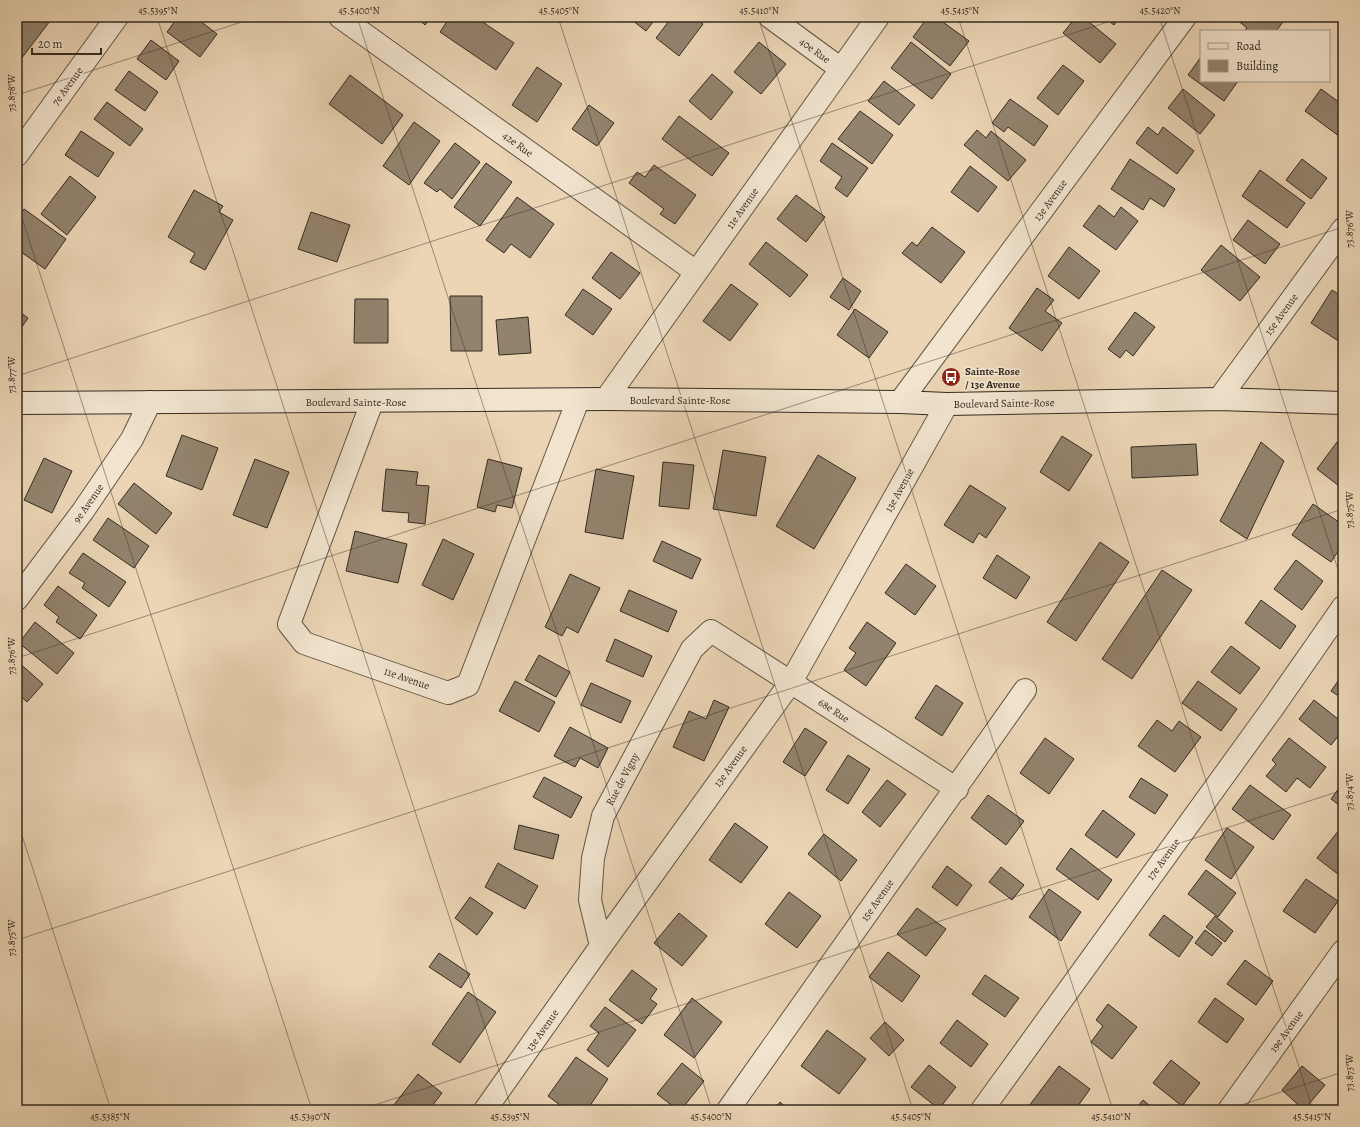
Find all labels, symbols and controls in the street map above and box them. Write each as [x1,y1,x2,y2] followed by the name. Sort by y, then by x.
[138,4,178,17] text: 45.5395°N
[338,4,380,17] text: 45.5400°N
[539,4,579,17] text: 45.5405°N
[739,4,779,17] text: 45.5410°N
[941,4,979,17] text: 45.5415°N
[1140,4,1181,17] text: 45.5420°N
[32,30,101,56] scale bar
[1200,30,1330,82] legend
[796,34,833,67] street label: 40e Rue
[38,36,62,52] text: 20 m
[1236,38,1262,54] text: Road
[1236,58,1278,74] text: Building
[48,64,87,109] street label: 7e Avenue
[5,73,18,112] text: 73.878°W
[499,128,536,161] street label: 42e Rue
[1030,176,1071,224] street label: 13e Avenue
[723,185,762,232] street label: 11e Avenue
[1343,210,1356,248] text: 73.876°W
[1261,290,1302,338] street label: 15e Avenue
[5,356,18,394] text: 73.877°W
[965,364,1020,392] place label: Sainte-Rose / 13e Avenue
[940,366,962,388] bus stop icon: Sainte-Rose / 13e Avenue
[629,393,731,408] street label: Boulevard Sainte-Rose
[305,395,407,410] street label: Boulevard Sainte-Rose
[953,395,1055,412] street label: Boulevard Sainte-Rose
[881,465,918,515] street label: 13e Avenue
[69,481,107,526] street label: 9e Avenue
[1343,491,1356,529] text: 73.875°W
[5,637,18,675] text: 73.876°W
[382,664,432,693] street label: 11e Avenue
[815,695,852,726] street label: 68e Rue
[710,742,751,790] street label: 13e Avenue
[602,750,643,808] street label: Rue de Vigny
[1343,773,1356,811] text: 73.874°W
[1143,835,1184,883] street label: 17e Avenue
[857,876,897,924] street label: 15e Avenue
[5,919,18,957] text: 73.875°W
[522,1006,562,1054] street label: 13e Avenue
[1266,1007,1307,1055] street label: 19e Avenue
[1343,1054,1356,1091] text: 73.873°W
[90,1110,130,1123] text: 45.5385°N
[290,1110,330,1123] text: 45.5390°N
[490,1110,530,1123] text: 45.5395°N
[690,1110,732,1123] text: 45.5400°N
[891,1110,931,1123] text: 45.5405°N
[1091,1110,1131,1123] text: 45.5410°N
[1293,1110,1331,1123] text: 45.5415°N

